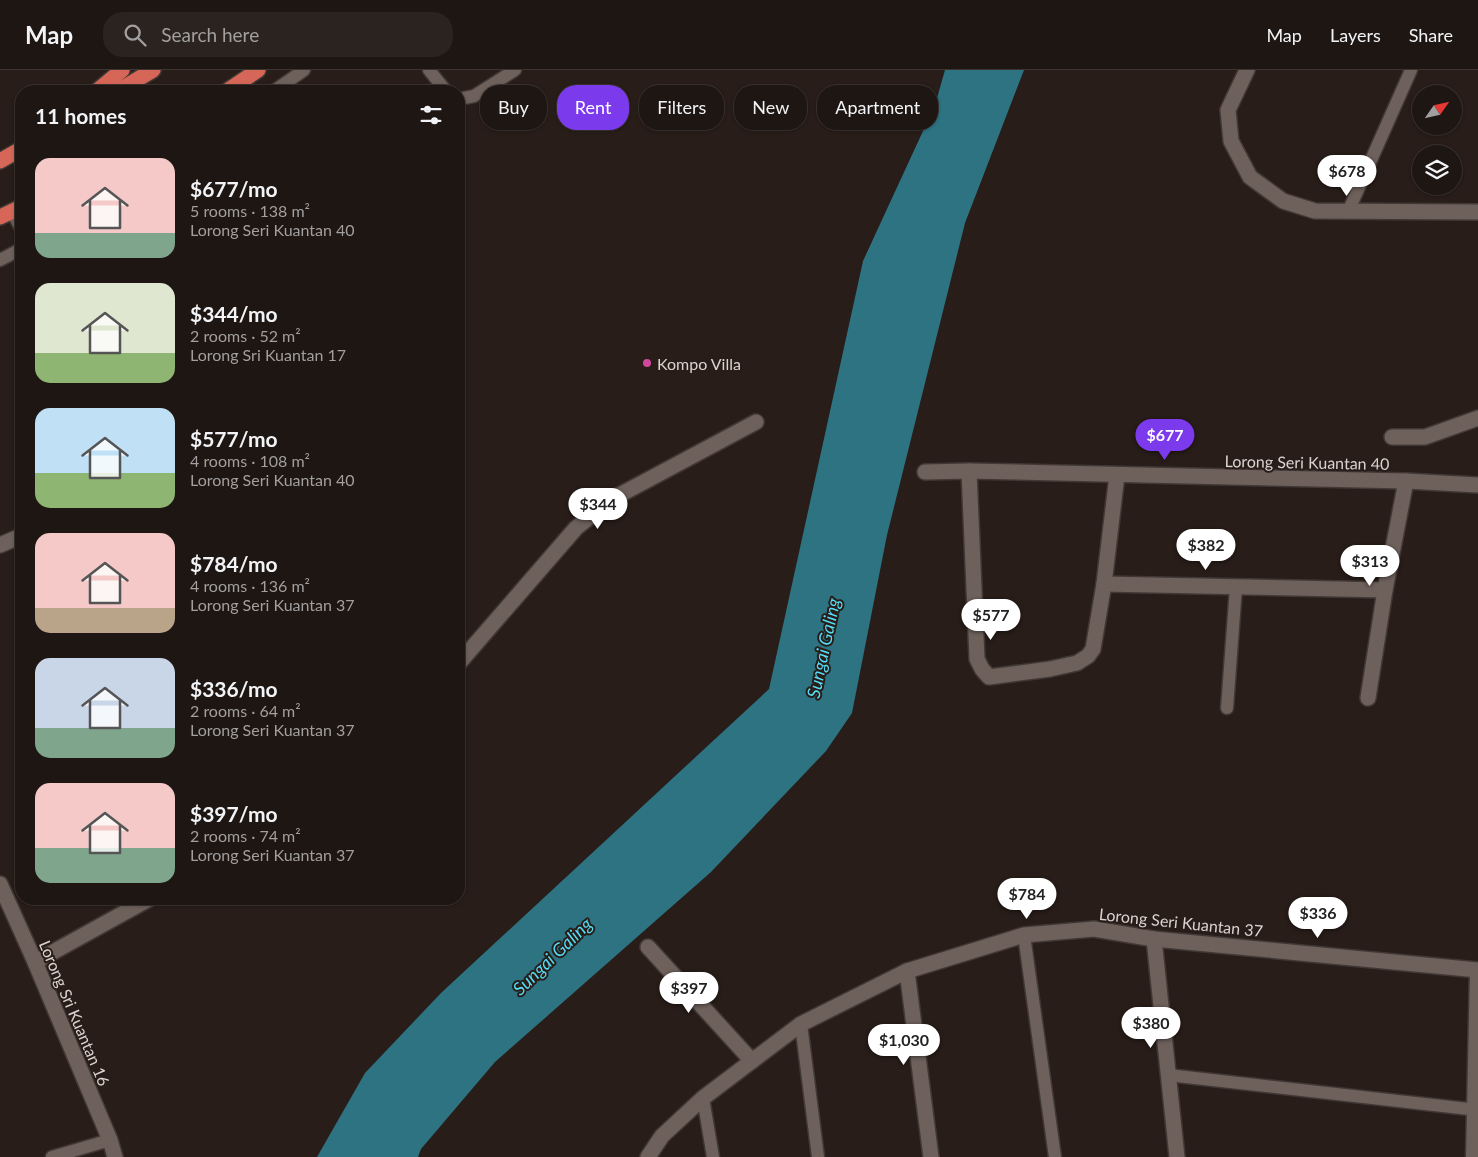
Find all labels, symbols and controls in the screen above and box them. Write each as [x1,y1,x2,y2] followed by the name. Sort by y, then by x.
[103,12,453,57] search box
[25,20,73,49] text: Map
[121,21,149,49] icon: search
[161,23,259,46] text: Search here
[1266,24,1302,46] text: Map
[1330,24,1381,46] text: Layers
[1409,24,1453,46] text: Share
[480,85,547,130] chip: Buy
[557,85,629,130] chip: Rent
[639,85,724,130] chip: Filters
[734,85,807,130] chip: New
[817,85,938,130] chip: Apartment
[1412,85,1462,135] north arrow
[1412,85,1462,195] map controls
[417,101,445,129] icon: filters
[35,103,126,128] text: 11 homes
[1412,145,1462,195] button: layers
[1317,154,1377,197] pin: $678
[1328,161,1366,180] text: $678
[190,176,278,201] text: $677/mo
[75,178,135,238] icon: home
[190,201,310,220] text: 5 rooms · 138 m²
[190,220,355,239] text: Lorong Seri Kuantan 40
[190,301,278,326] text: $344/mo
[75,303,135,363] icon: home
[190,326,301,345] text: 2 rooms · 52 m²
[190,345,346,364] text: Lorong Sri Kuantan 17
[657,354,741,373] place label: Kompo Villa
[641,357,653,369] marker: Kompo Villa
[1135,418,1195,461] pin: $677
[1146,425,1184,444] text: $677
[190,426,278,451] text: $577/mo
[75,428,135,488] icon: home
[190,451,310,470] text: 4 rooms · 108 m²
[1225,451,1389,473] street label: Lorong Seri Kuantan 40
[190,470,355,489] text: Lorong Seri Kuantan 40
[568,488,628,530] pin: $344
[579,494,617,513] text: $344
[1176,528,1236,571] pin: $382
[1187,535,1225,554] text: $382
[1340,544,1400,587] pin: $313
[190,551,278,576] text: $784/mo
[1351,551,1389,570] text: $313
[75,553,135,613] icon: home
[190,576,310,595] text: 4 rooms · 136 m²
[190,595,355,614] text: Lorong Seri Kuantan 37
[802,596,844,700] water label: Sungai Galing
[961,598,1021,641] pin: $577
[972,605,1010,624] text: $577
[190,676,278,701] text: $336/mo
[75,678,135,738] icon: home
[190,701,301,720] text: 2 rooms · 64 m²
[190,720,355,739] text: Lorong Seri Kuantan 37
[190,801,278,826] text: $397/mo
[75,803,135,863] icon: home
[190,826,301,845] text: 2 rooms · 74 m²
[190,845,355,864] text: Lorong Seri Kuantan 37
[997,878,1057,920] pin: $784
[1008,884,1046,903] text: $784
[1288,896,1348,939] pin: $336
[1299,903,1337,922] text: $336
[1098,904,1264,940] street label: Lorong Seri Kuantan 37
[508,913,596,999] water label: Sungai Galing
[36,937,114,1089] street label: Lorong Sri Kuantan 16
[659,972,719,1014] pin: $397
[670,978,708,997] text: $397
[1121,1006,1181,1049] pin: $380
[1132,1013,1170,1032] text: $380
[863,1024,945,1066] pin: $1,030
[879,1030,929,1049] text: $1,030

